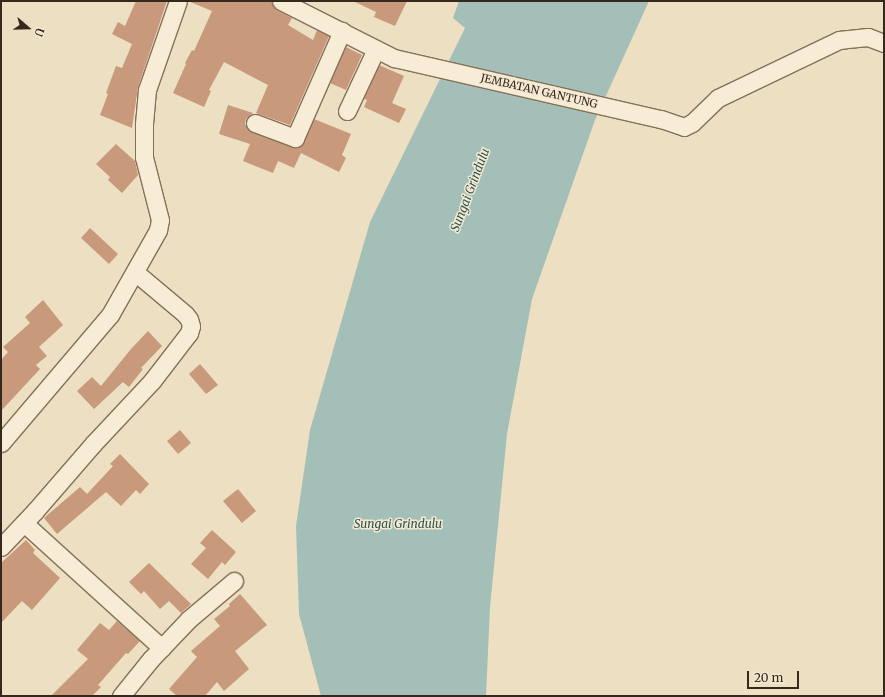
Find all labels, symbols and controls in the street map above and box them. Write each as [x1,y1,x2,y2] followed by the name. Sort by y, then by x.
[8,8,48,48] north arrow
[31,26,47,38] text: U
[479,71,599,111] street label: JEMBATAN GANTUNG
[447,146,493,234] water label: Sungai Grindulu
[354,517,442,531] water label: Sungai Grindulu
[749,663,801,689] scale bar
[754,670,783,685] text: 20 m

